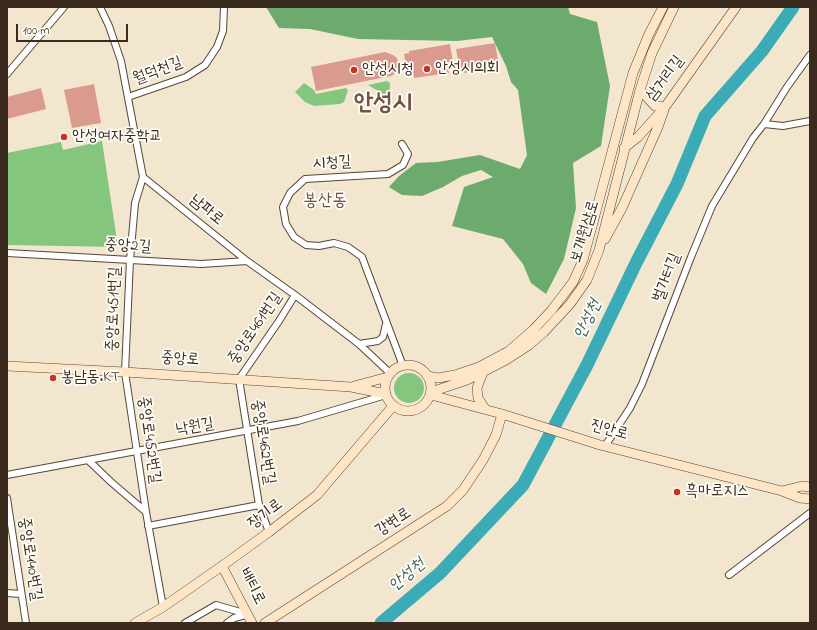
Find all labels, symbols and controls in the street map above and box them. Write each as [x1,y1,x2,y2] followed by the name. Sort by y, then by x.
[18,16,130,42] scale bar
[23,22,50,40] text: 100 m
[643,53,689,105] street label: 삼거리길
[131,54,185,90] street label: 월덕천길
[435,59,499,79] place label: 안성시의회
[362,60,414,80] place label: 안성시청
[422,64,432,74] marker: 안성시의회
[349,65,359,75] marker: 안성시청
[354,91,412,119] district label: 안성시
[72,127,162,147] place label: 안성여자중학교
[59,132,69,142] marker: 안성여자중학교
[312,153,352,175] street label: 시청길
[185,191,227,231] street label: 남파로
[303,191,347,213] district label: 봉산동
[567,198,605,266] street label: 보개원삼로
[104,236,152,258] street label: 중앙2길
[650,251,686,305] street label: 벌가터길
[104,266,126,352] street label: 중앙로451번길
[225,289,287,369] street label: 중앙로461번길
[571,297,607,343] water label: 안성천
[160,349,200,371] street label: 중앙로
[61,368,120,388] place label: 봉남동.KT
[48,373,58,383] marker: 봉남동.KT
[132,395,164,485] street label: 중앙로452번길
[246,398,278,486] street label: 중앙로462번길
[174,415,216,441] street label: 낙원길
[588,416,630,446] street label: 진안로
[685,482,749,502] place label: 흑마로지스
[672,487,682,497] marker: 흑마로지스
[245,496,287,534] street label: 장기로
[373,504,415,542] street label: 강변로
[13,516,45,602] street label: 중앙로440번길
[386,555,430,597] water label: 안성천
[234,565,268,609] street label: 배티로

